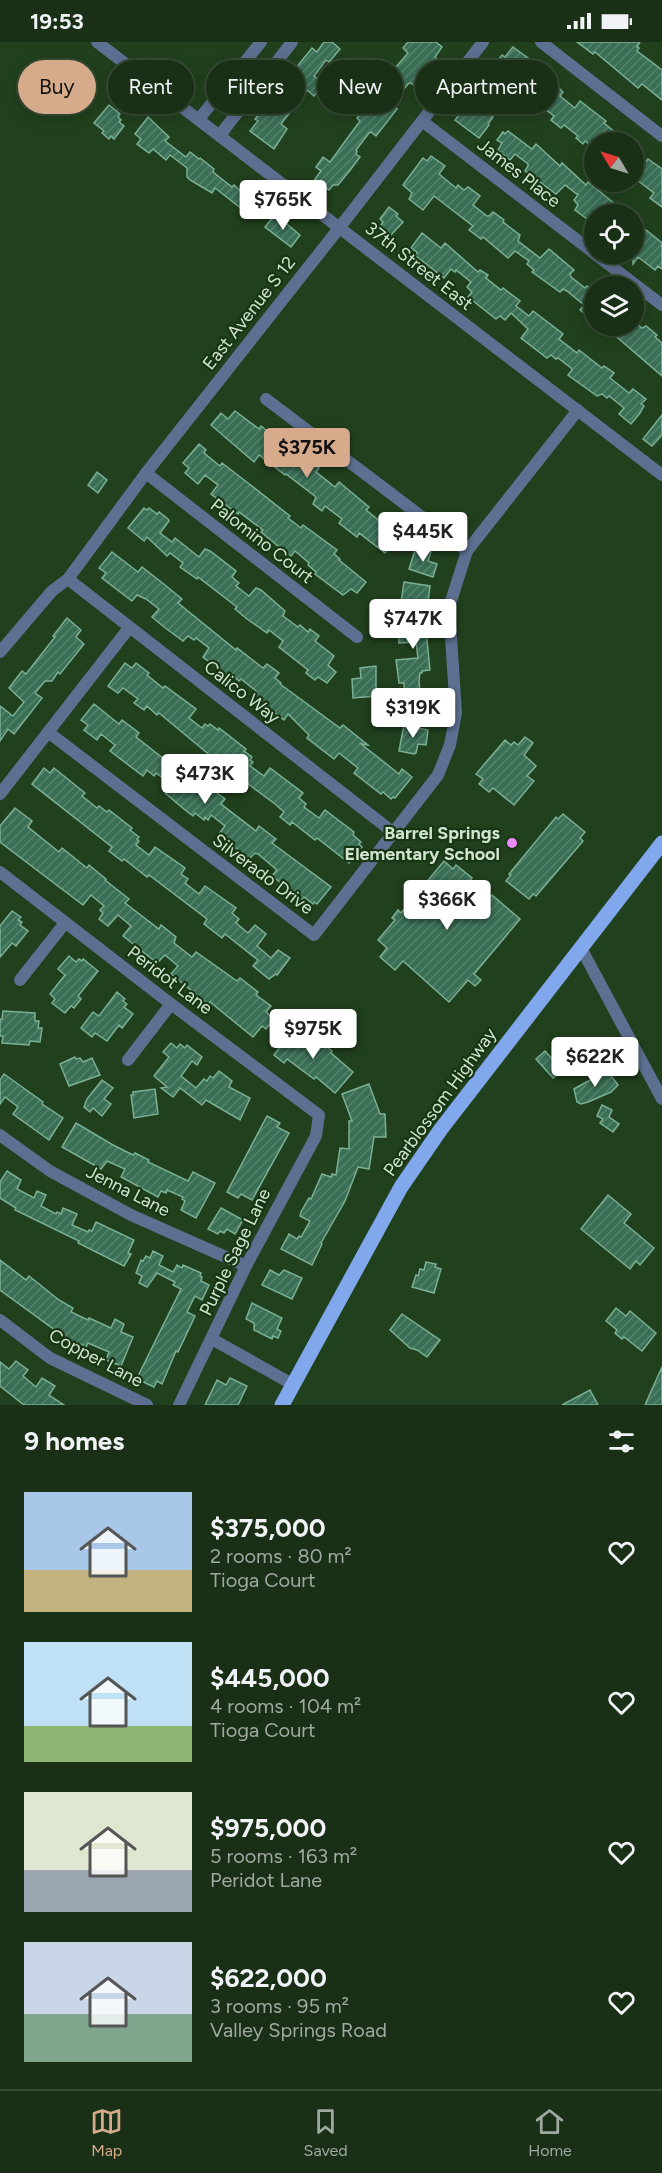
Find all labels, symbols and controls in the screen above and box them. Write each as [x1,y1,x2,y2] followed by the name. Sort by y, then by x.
[30,8,84,35] text: 19:53
[18,60,96,114] chip: Buy
[108,60,194,114] chip: Rent
[206,60,305,114] chip: Filters
[317,60,403,114] chip: New
[415,60,558,114] chip: Apartment
[584,132,644,192] north arrow
[584,132,644,336] map controls
[473,134,565,212] street label: James Place
[241,180,325,231] pin: $765K
[254,187,312,211] text: $765K
[584,204,644,264] button: locate
[361,217,477,315] street label: 37th Street East
[198,252,300,374] street label: East Avenue S 12
[584,276,644,336] button: layers
[265,428,349,479] pin: $375K
[278,435,336,459] text: $375K
[206,494,318,588] street label: Palomino Court
[381,512,465,563] pin: $445K
[392,519,454,543] text: $445K
[371,599,455,650] pin: $747K
[383,606,443,630] text: $747K
[200,656,285,729] street label: Calico Way
[371,688,455,739] pin: $319K
[385,695,441,719] text: $319K
[163,754,247,805] pin: $473K
[175,761,235,785] text: $473K
[345,822,501,865] place label: Barrel Springs Elementary School
[208,829,318,919] street label: Silverado Drive
[505,836,519,850] marker: Barrel Springs Elementary School
[405,880,489,931] pin: $366K
[418,887,476,911] text: $366K
[123,941,217,1019] street label: Peridot Lane
[271,1009,355,1060] pin: $975K
[284,1016,342,1040] text: $975K
[379,1023,501,1180] street label: Pearblossom Highway
[553,1037,637,1088] pin: $622K
[565,1044,625,1068] text: $622K
[82,1160,174,1222] street label: Jenna Lane
[195,1185,275,1319] street label: Purple Sage Lane
[45,1324,147,1392] street label: Copper Lane
[24,1425,124,1457] text: 9 homes
[605,1425,638,1458] icon: filters
[210,1512,326,1544] text: $375,000
[72,1516,144,1588] icon: home
[605,1536,638,1569] icon: heart
[210,1544,352,1568] text: 2 rooms · 80 m²
[210,1568,316,1592] text: Tioga Court
[210,1662,330,1694] text: $445,000
[72,1666,144,1738] icon: home
[605,1686,638,1719] icon: heart
[210,1694,361,1718] text: 4 rooms · 104 m²
[210,1718,316,1742] text: Tioga Court
[210,1812,326,1844] text: $975,000
[72,1816,144,1888] icon: home
[605,1836,638,1869] icon: heart
[210,1844,357,1868] text: 5 rooms · 163 m²
[210,1868,322,1892] text: Peridot Lane
[210,1962,327,1994] text: $622,000
[72,1966,144,2038] icon: home
[605,1986,638,2019] icon: heart
[210,1994,349,2018] text: 3 rooms · 95 m²
[210,2018,387,2042] text: Valley Springs Road
[90,2105,123,2160] tab: Map
[304,2105,348,2160] tab: Saved
[528,2105,572,2160] tab: Home

